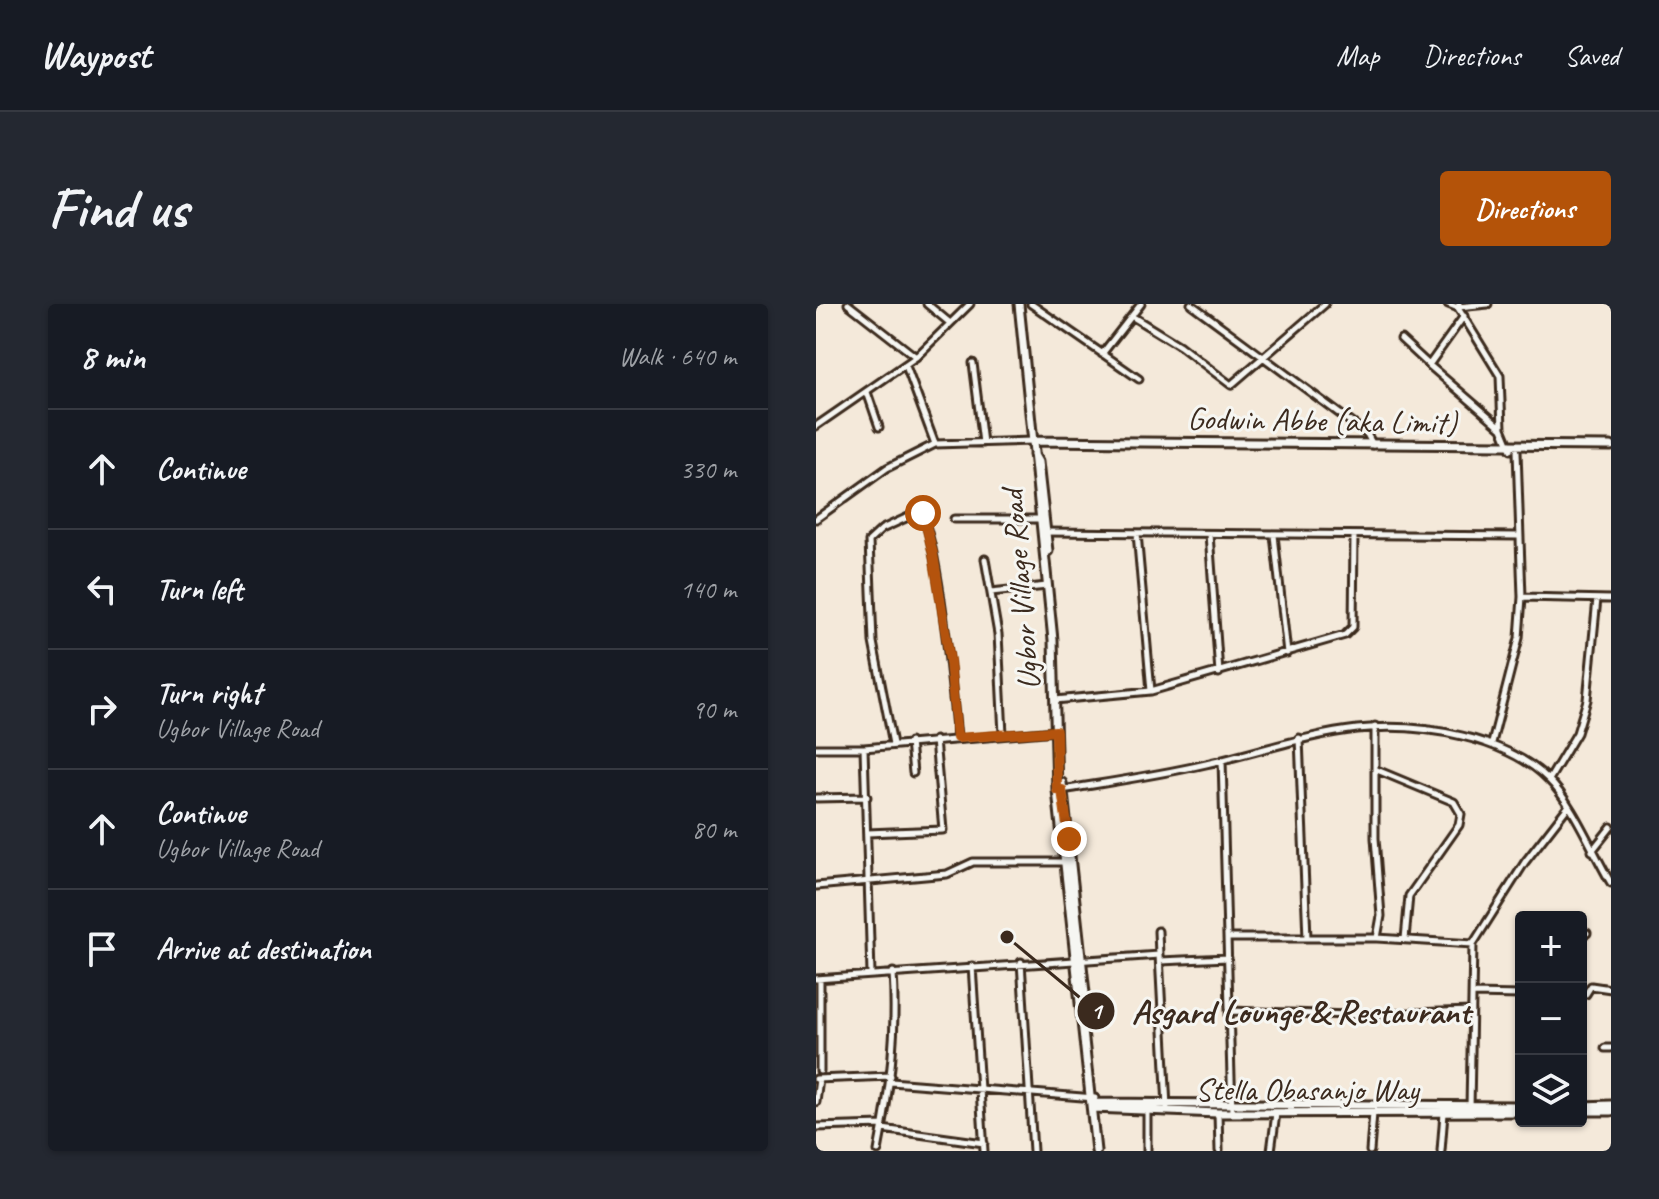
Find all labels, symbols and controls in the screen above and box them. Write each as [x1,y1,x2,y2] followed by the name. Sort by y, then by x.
[40,32,151,79] text: Waypost
[1336,38,1379,73] text: Map
[1423,38,1521,73] text: Directions
[1565,38,1619,73] text: Saved
[1440,171,1611,246] button: Directions
[48,173,188,244] text: Find us
[80,335,145,378] text: 8 min
[619,340,736,373] text: Walk · 640 m
[1187,398,1458,443] street label: Godwin Abbe (aka Limit)
[80,447,124,491] icon: ahead
[156,450,246,488] text: Continue
[680,453,736,486] text: 330 m
[991,484,1050,692] street label: Ugbor Village Road
[905,495,941,531] route start
[80,567,124,611] icon: left
[156,570,243,608] text: Turn left
[680,573,736,606] text: 140 m
[156,674,261,712] text: Turn right
[80,687,124,731] icon: right
[692,693,736,726] text: 90 m
[156,712,319,745] text: Ugbor Village Road
[156,794,246,832] text: Continue
[80,807,124,851] icon: ahead
[692,813,736,846] text: 80 m
[1051,821,1087,857] route end
[156,832,319,865] text: Ugbor Village Road
[1515,911,1587,1127] map controls
[1515,911,1587,983] button: +
[80,927,124,971] icon: arrive
[156,930,371,968] text: Arrive at destination
[1076,982,1486,1040] callout: Asgard Lounge & Restaurant
[1515,983,1587,1055] button: −
[1132,990,1474,1033] text: Asgard Lounge & Restaurant
[1091,996,1105,1026] text: 1
[1515,1055,1587,1127] button: layers
[1195,1069,1421,1110] street label: Stella Obasanjo Way

